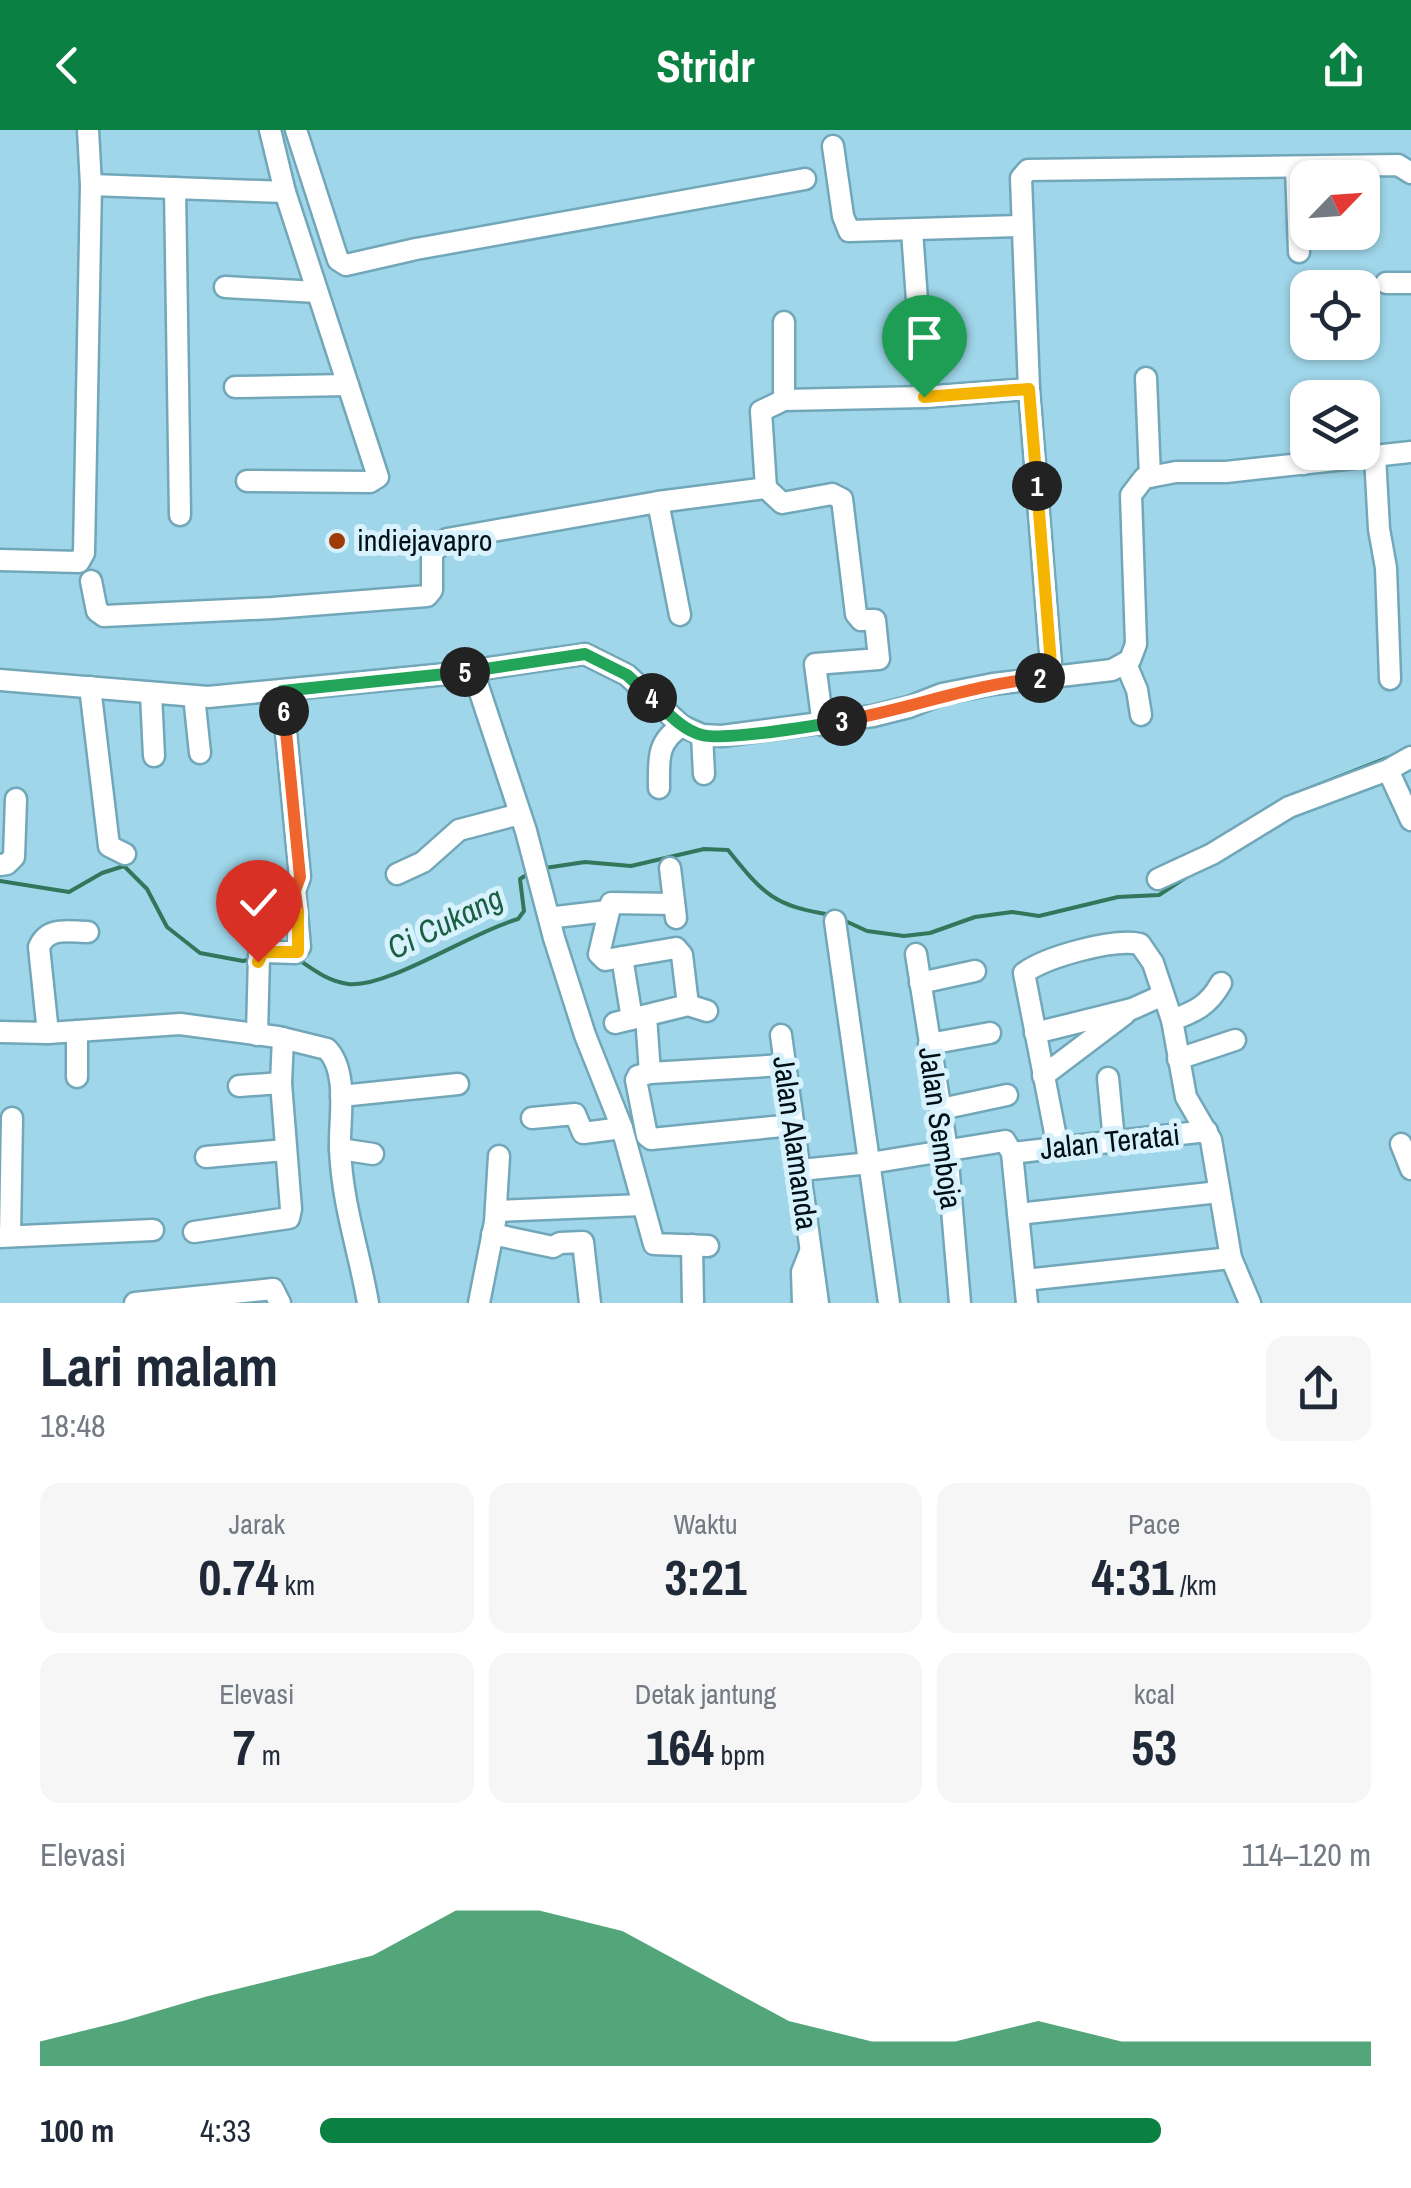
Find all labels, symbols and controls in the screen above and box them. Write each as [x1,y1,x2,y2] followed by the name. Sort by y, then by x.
[656,35,755,96] text: Stridr
[40,38,95,93] icon: back
[1316,38,1371,93] icon: share
[1290,160,1380,250] north arrow
[1290,160,1380,470] map controls
[1290,270,1380,360] button: locate
[882,295,967,398] pin
[897,310,952,365] icon: arrive
[1290,380,1380,470] button: layers
[1012,461,1062,511] pin: 1
[1031,467,1043,505] text: 1
[357,520,492,560] place label: indiejavapro
[326,530,348,552] marker: indiejavapro
[440,647,490,697] pin: 5
[459,653,471,691] text: 5
[1015,653,1065,703] pin: 2
[1034,659,1046,697] text: 2
[627,673,677,723] pin: 4
[646,679,658,717] text: 4
[259,686,309,736] pin: 6
[278,692,290,730] text: 6
[817,696,867,746] pin: 3
[836,702,848,740] text: 3
[216,860,301,963] pin
[231,875,286,930] icon: check
[380,876,510,969] water label: Ci Cukang
[910,1045,972,1212] street label: Jalan Semboja
[764,1053,828,1233] street label: Jalan Alamanda
[1038,1114,1182,1168] street label: Jalan Teratai
[40,1329,278,1403] text: Lari malam
[1266,1336,1371,1441] button: share
[40,1404,106,1447] text: 18:48
[229,1505,285,1543] text: Jarak
[673,1505,738,1543] text: Waktu
[1128,1505,1180,1543] text: Pace
[198,1543,278,1611] text: 0.74
[664,1543,747,1611] text: 3:21
[1091,1543,1174,1611] text: 4:31
[278,1566,315,1604] text: km
[1174,1566,1217,1604] text: /km
[219,1675,294,1713] text: Elevasi
[635,1675,776,1713] text: Detak jantung
[1134,1675,1175,1713] text: kcal
[233,1713,255,1781] text: 7
[646,1713,714,1781] text: 164
[1131,1713,1177,1781] text: 53
[255,1736,281,1774] text: m
[714,1736,765,1774] text: bpm
[40,1833,126,1876] text: Elevasi
[1242,1833,1371,1876] text: 114–120 m
[40,2109,114,2152] text: 100 m
[200,2109,251,2152] text: 4:33

